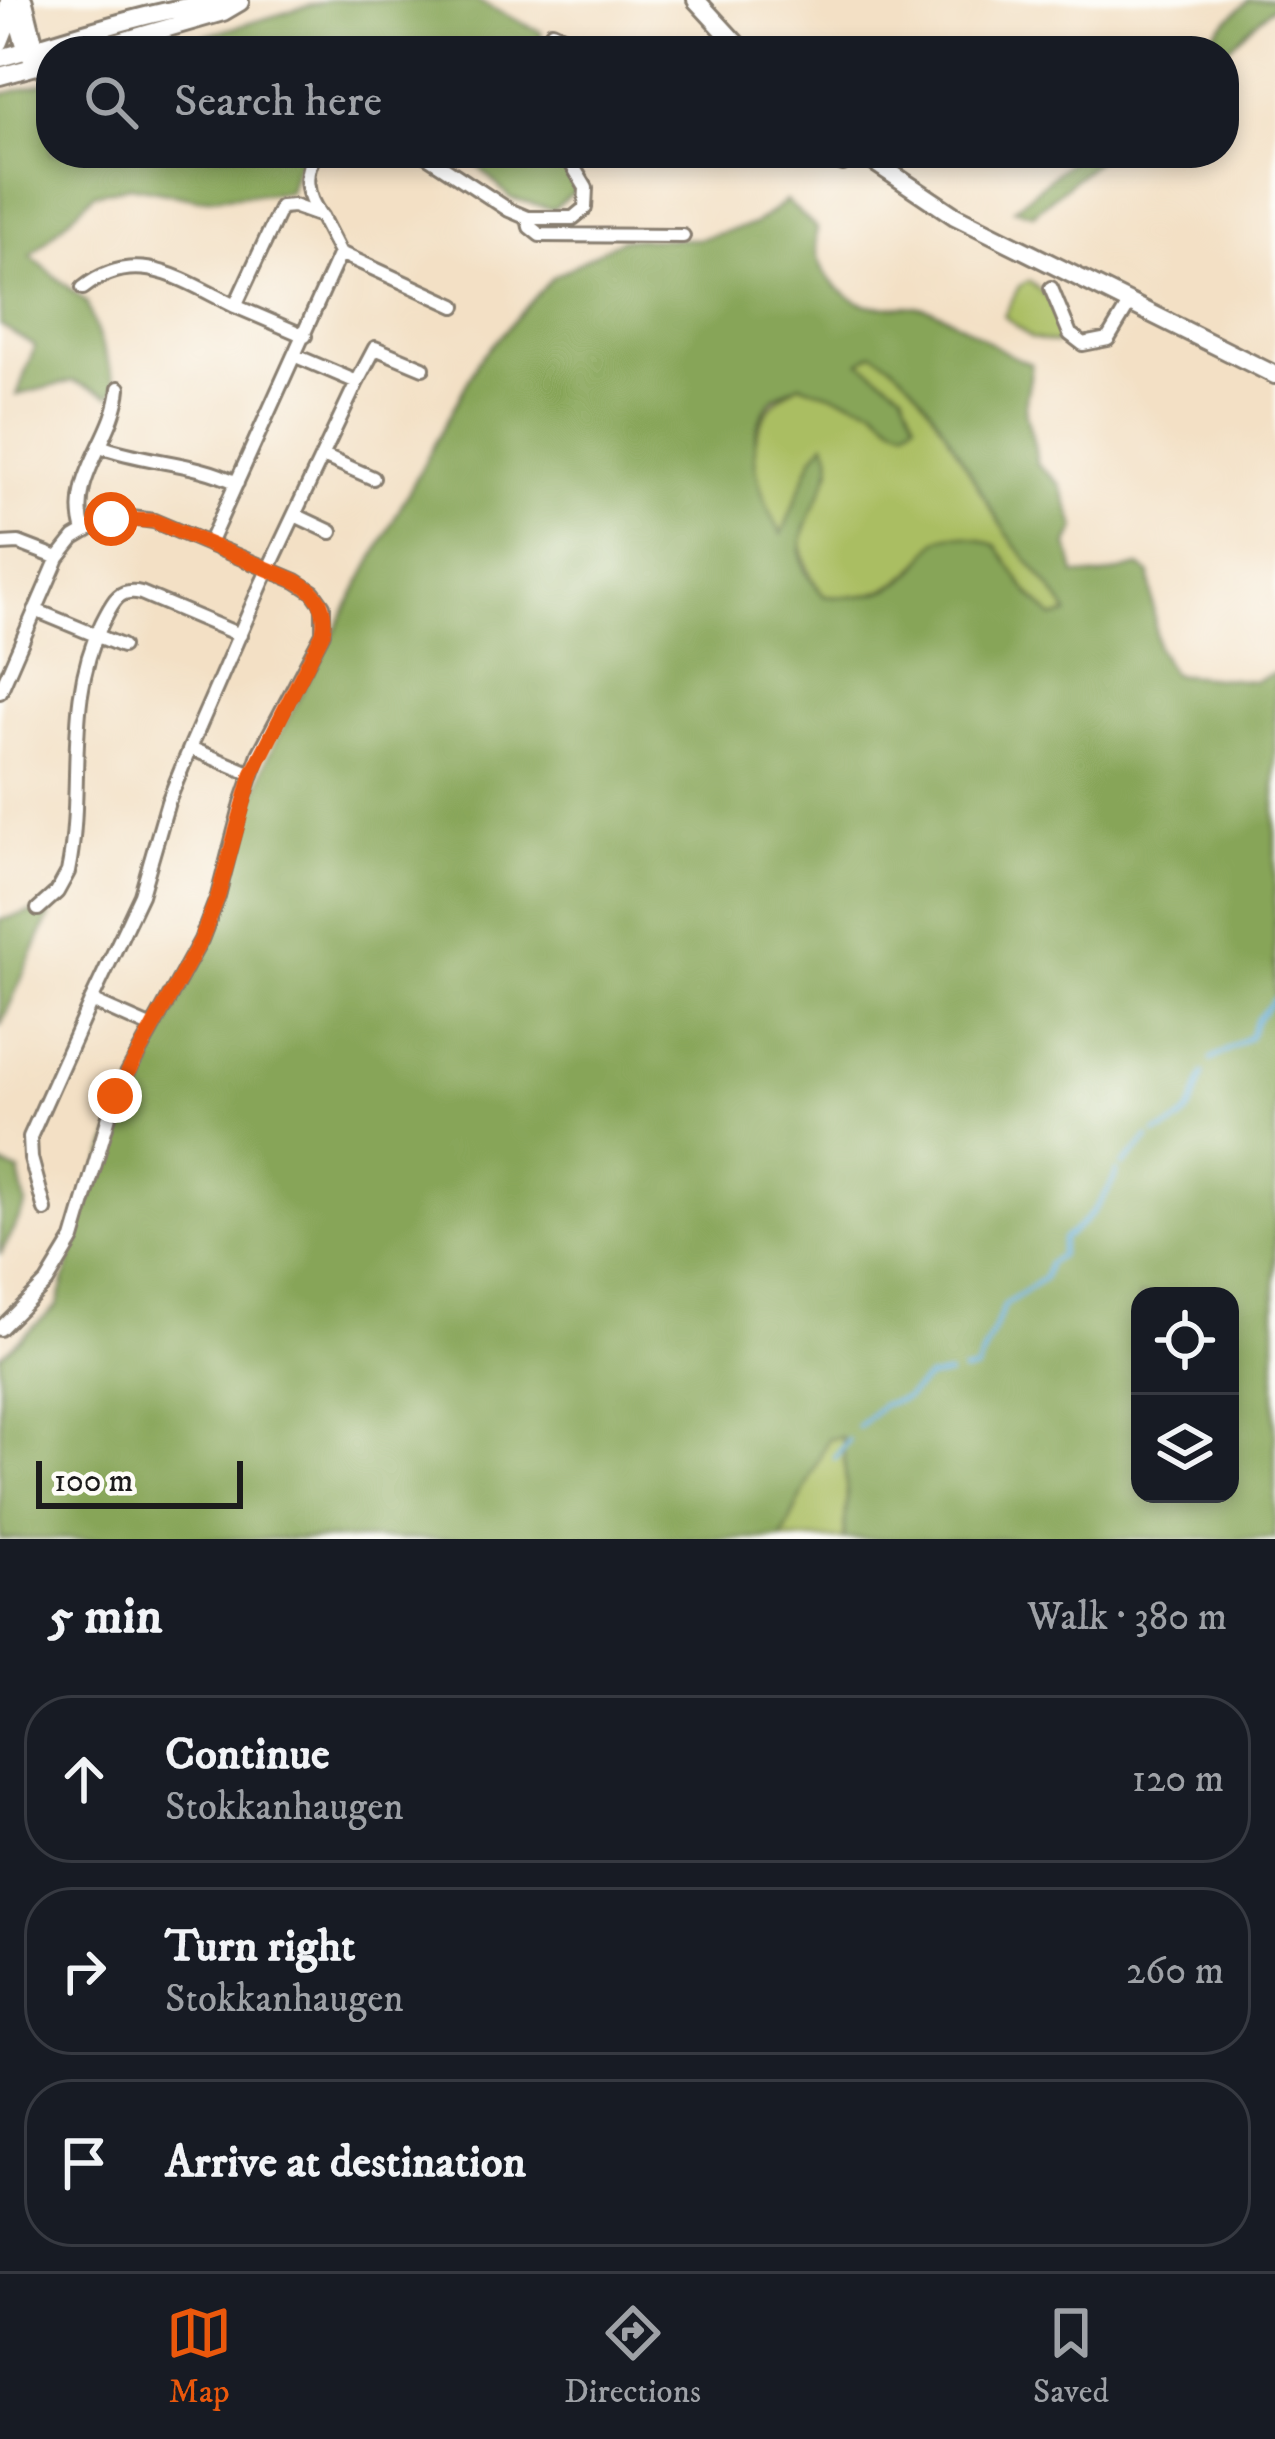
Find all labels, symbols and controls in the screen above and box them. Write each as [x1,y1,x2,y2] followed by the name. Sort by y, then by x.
[36,36,1239,168] search box
[78,69,144,135] icon: search
[174,74,382,130] text: Search here
[84,492,138,546] route start
[88,1069,142,1123] route end
[1131,1287,1239,1503] map controls
[1131,1287,1239,1395] button: locate
[1131,1395,1239,1503] button: layers
[36,1455,243,1508] scale bar
[54,1461,133,1502] text: 100 m
[48,1585,162,1649] text: 5 min
[1027,1593,1227,1642] text: Walk · 380 m
[165,1727,330,1783] text: Continue
[51,1746,117,1812] icon: ahead
[1132,1755,1224,1804] text: 120 m
[165,1783,404,1832] text: Stokkanhaugen
[165,1919,355,1975] text: Turn right
[51,1938,117,2004] icon: right
[1126,1947,1224,1996] text: 260 m
[165,1975,404,2024] text: Stokkanhaugen
[51,2130,117,2196] icon: arrive
[165,2135,526,2191] text: Arrive at destination
[166,2300,232,2413] tab: Map
[564,2300,701,2413] tab: Directions
[1033,2300,1109,2413] tab: Saved

